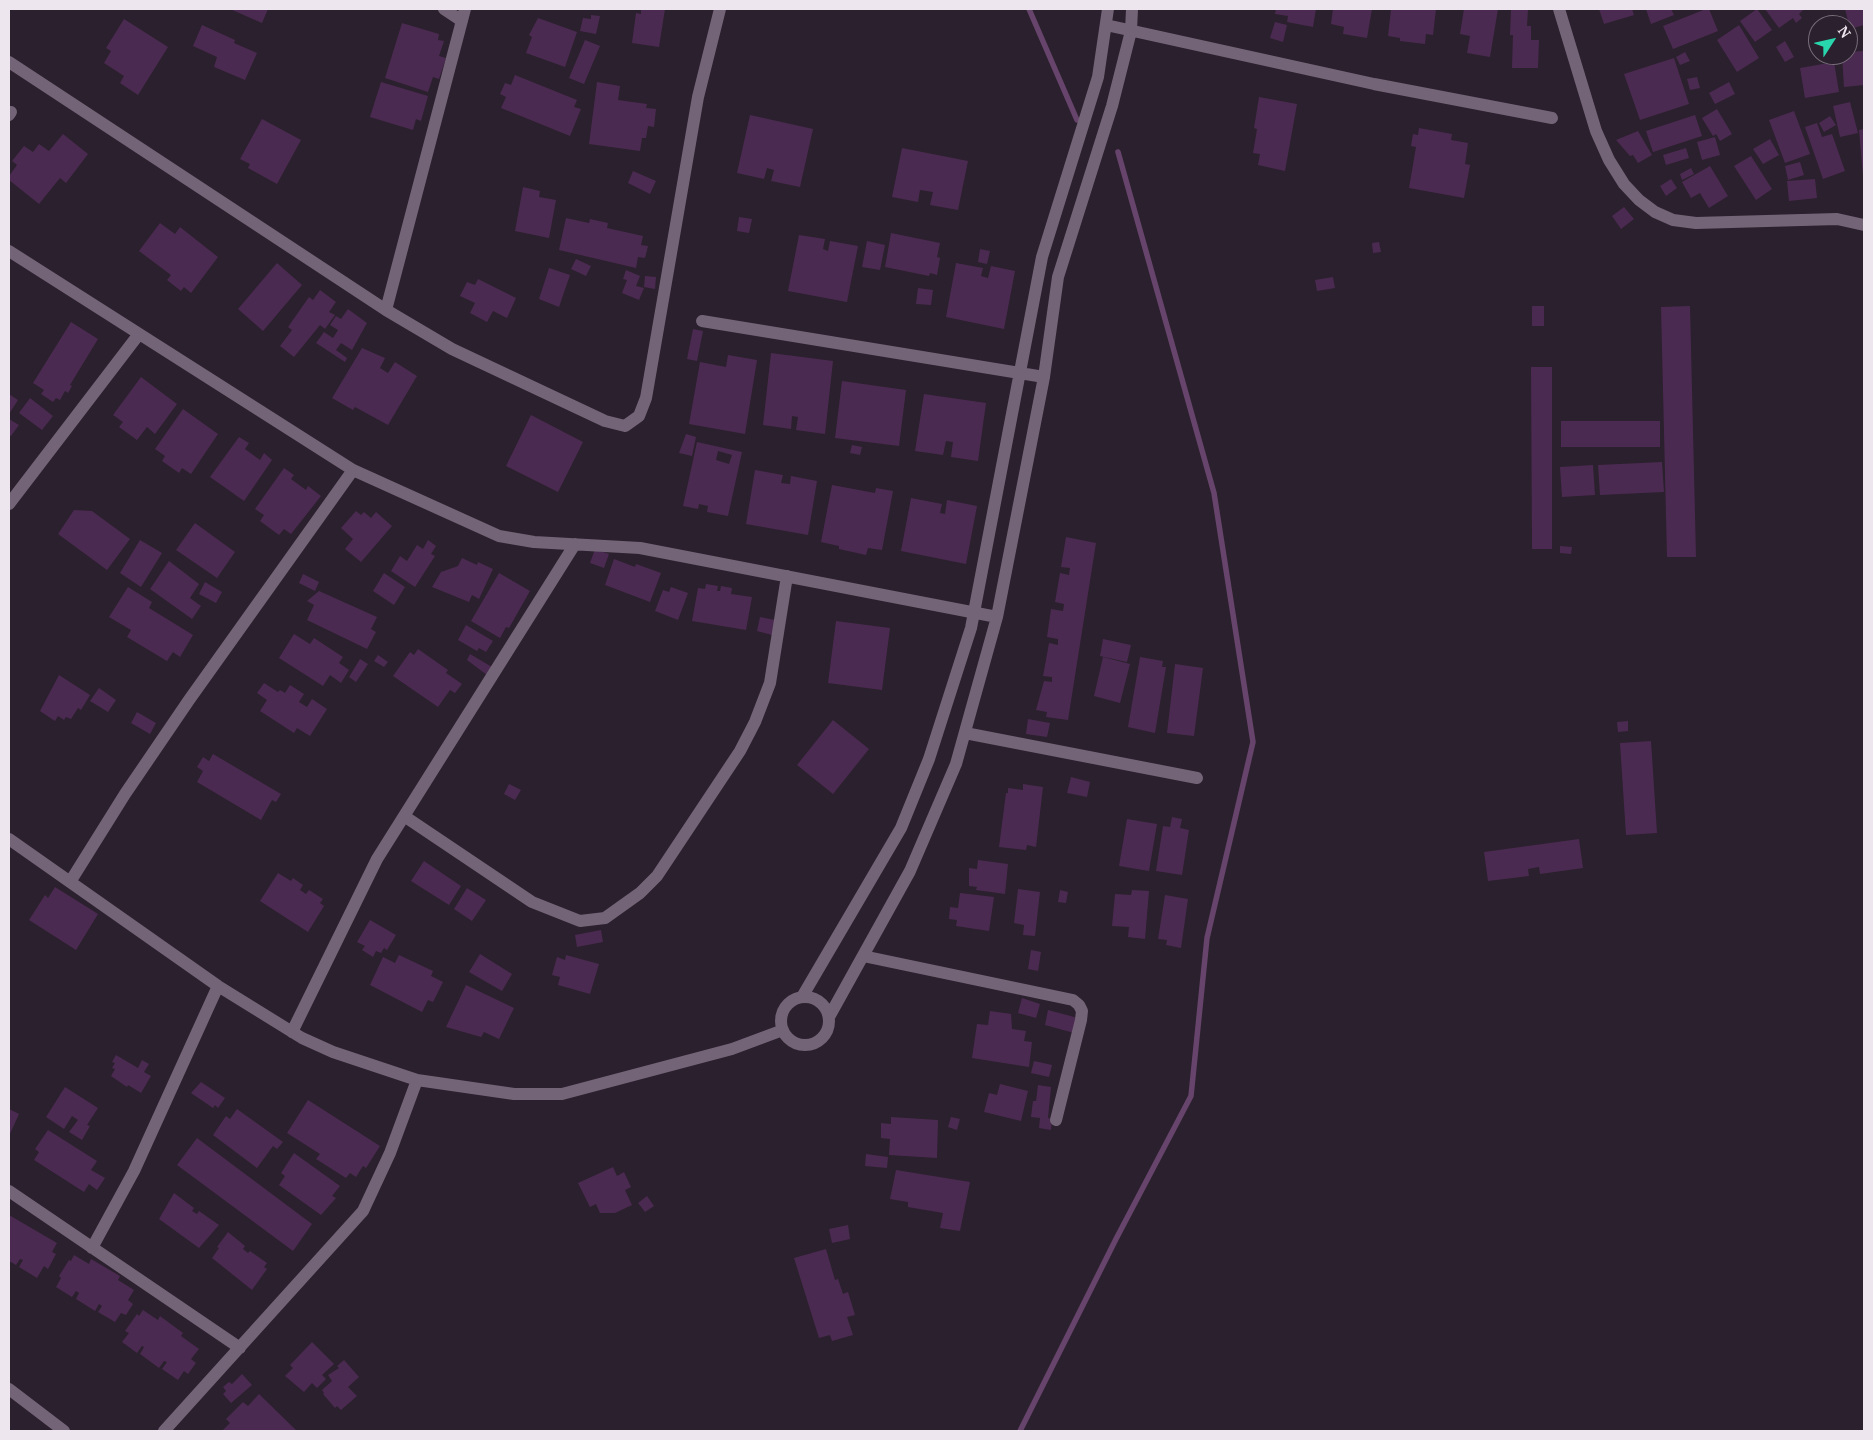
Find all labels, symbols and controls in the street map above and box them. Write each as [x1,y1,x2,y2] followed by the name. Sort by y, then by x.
[1808,15,1858,65] north arrow
[1834,22,1856,41] text: N

